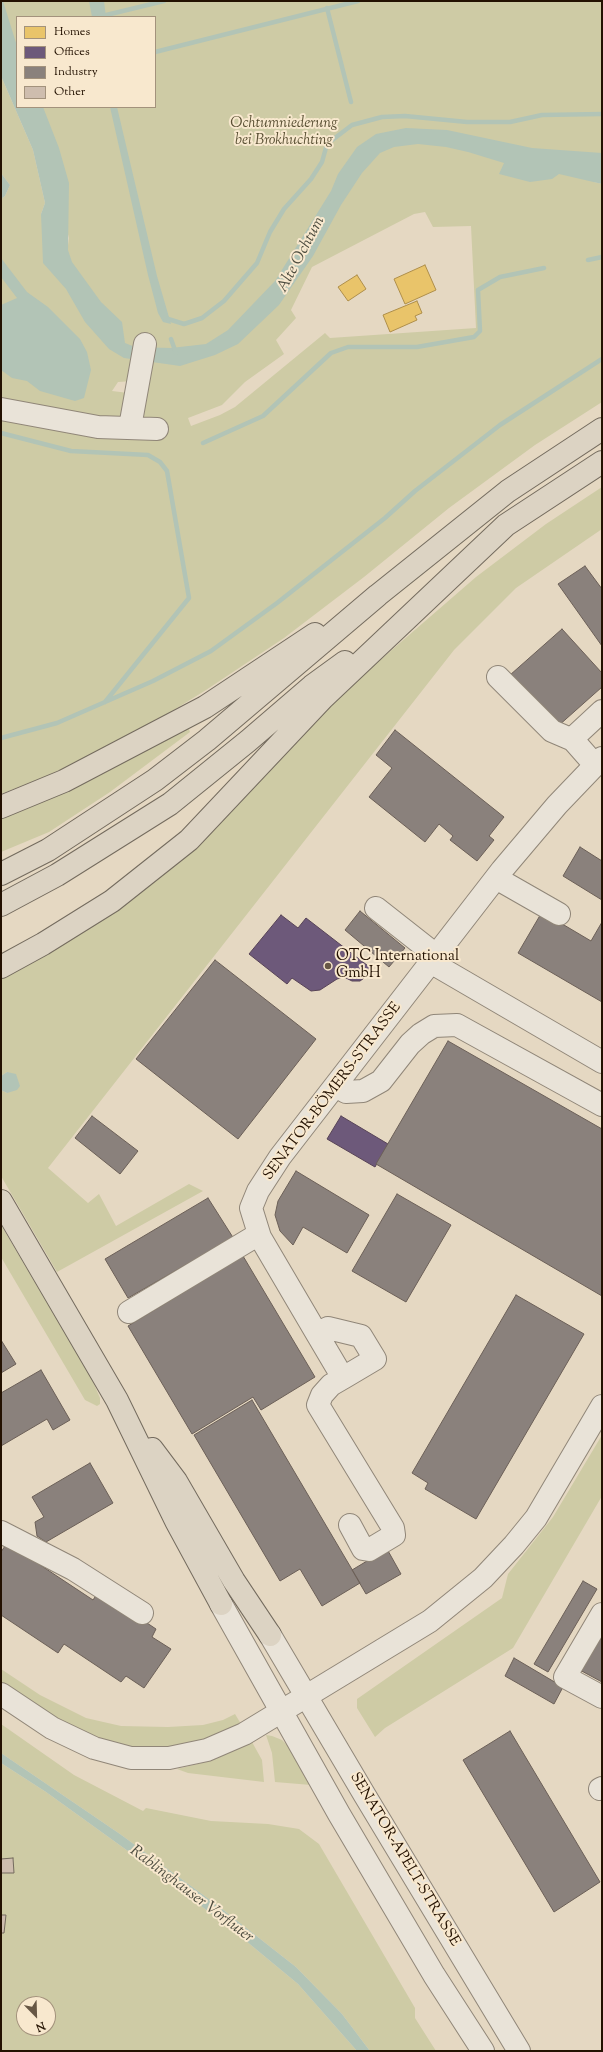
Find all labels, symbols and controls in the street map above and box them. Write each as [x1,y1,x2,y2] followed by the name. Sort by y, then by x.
[16,16,156,108] legend
[54,23,90,41] text: Homes
[54,43,90,61] text: Offices
[54,63,98,81] text: Industry
[54,83,85,101] text: Other
[230,115,338,150] park label: Ochtumniederung bei Brokhuchting
[274,214,330,296] water label: Alte Ochtum
[336,948,459,983] place label: OTC International GmbH
[323,961,333,971] marker: OTC International GmbH
[260,1000,406,1184] street label: SENATOR-BÖMERS-STRASSE
[345,1770,463,1950] street label: SENATOR-APELT-STRASSE
[125,1842,257,1948] water label: Rablinghauser Vorfluter
[16,1996,56,2036] north arrow
[33,2017,47,2035] text: N

